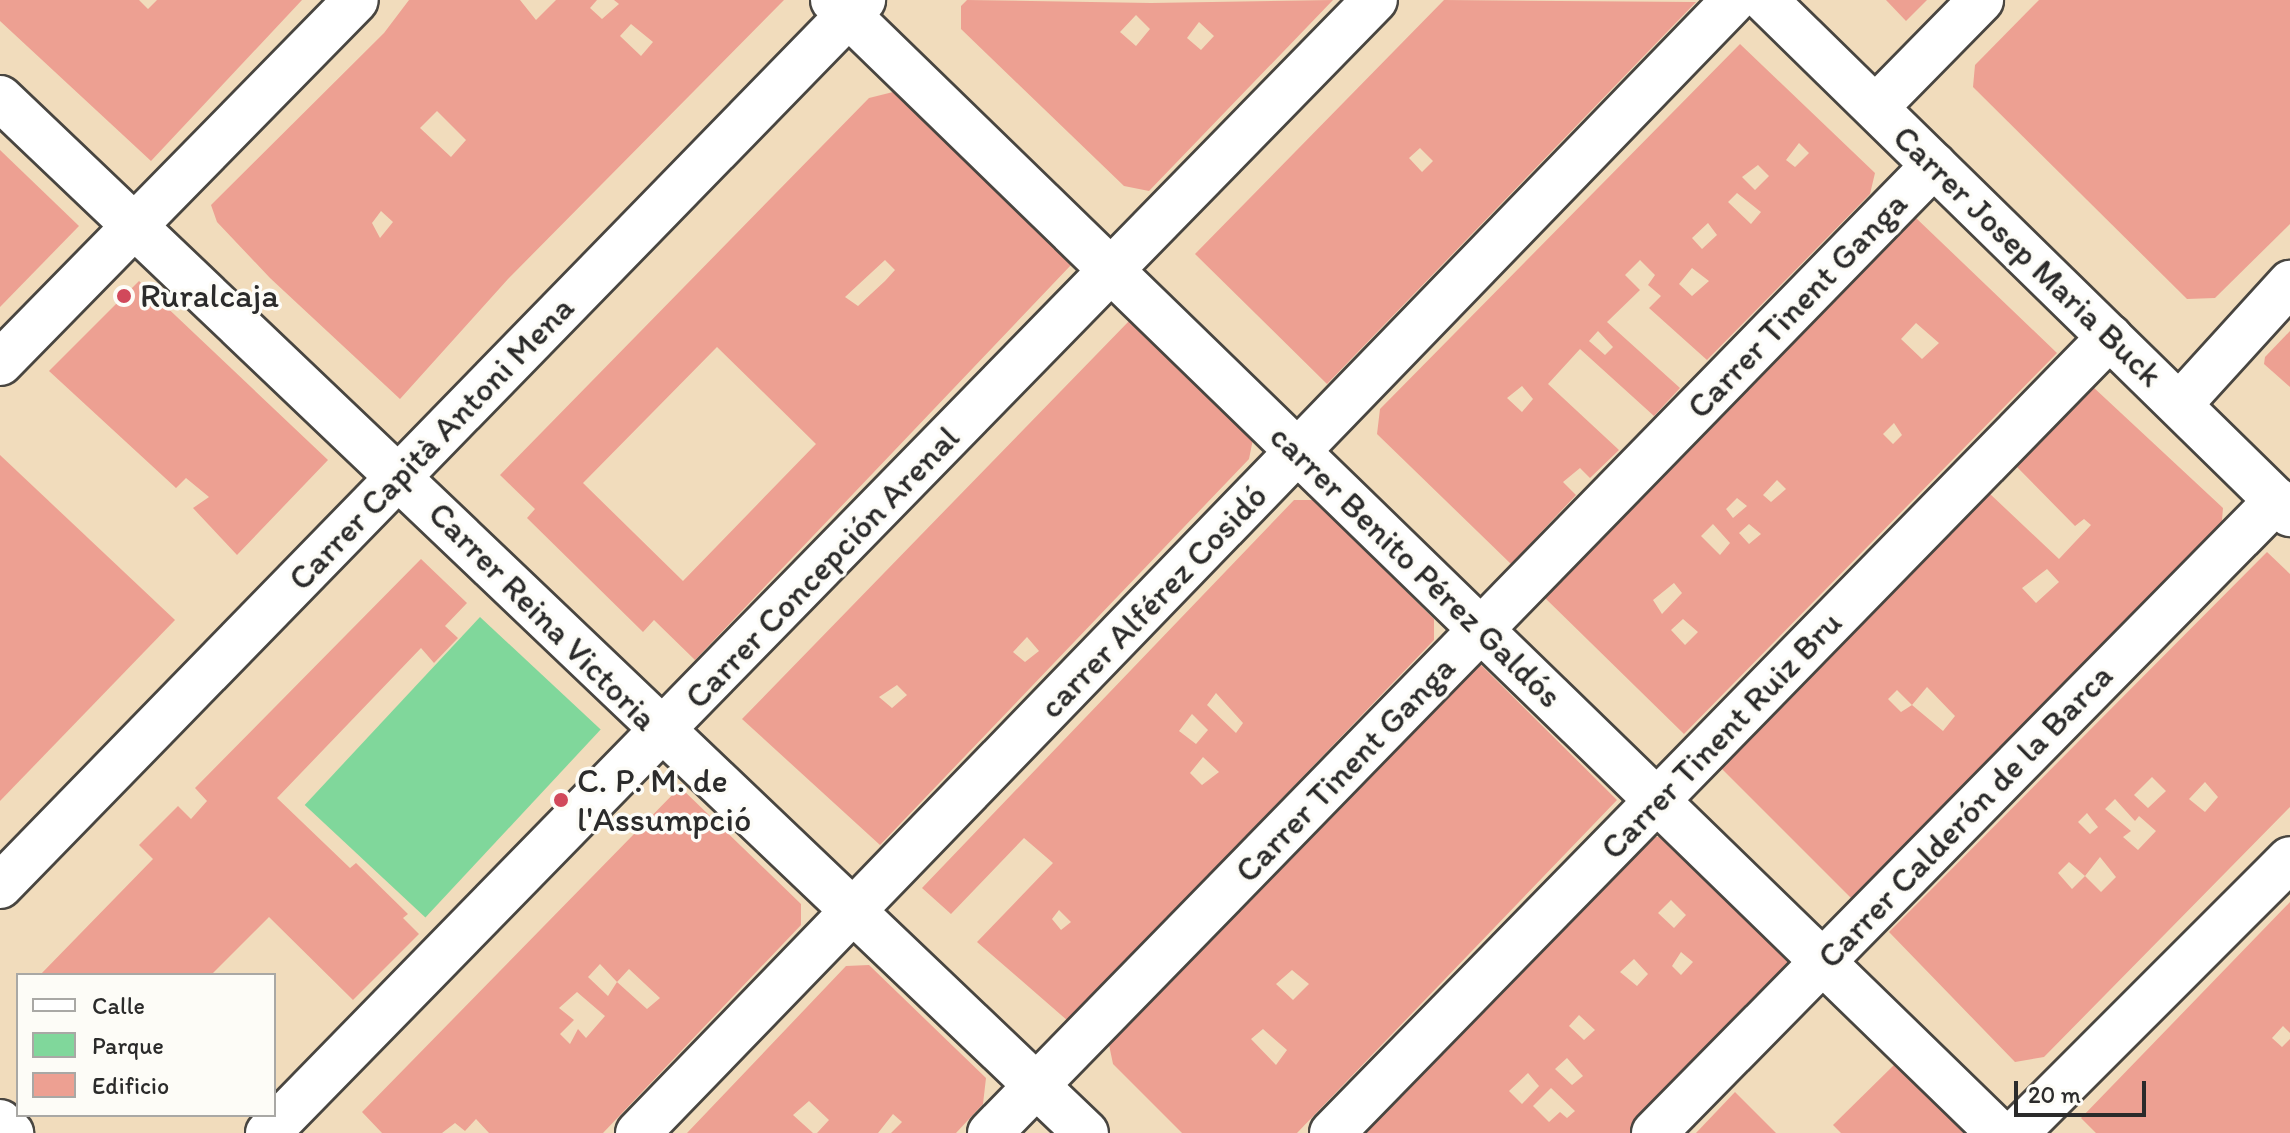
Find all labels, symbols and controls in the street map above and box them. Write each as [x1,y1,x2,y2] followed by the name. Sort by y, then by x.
[1885,117,2171,395] street label: Carrer Josep Maria Buck
[1678,183,1916,427] street label: Carrer Tinent Ganga
[140,276,279,316] place label: Ruralcaja
[115,287,133,305] marker: Ruralcaja
[280,287,582,599] street label: Carrer Capità Antoni Mena
[1262,416,1570,716] street label: carrer Benito Pérez Galdós
[677,418,967,716] street label: Carrer Concepción Arenal
[1031,476,1275,726] street label: carrer Alférez Cosidó
[420,493,666,739] street label: Carrer Reina Victoria
[1591,602,1851,868] street label: Carrer Tinent Ruiz Bru
[1226,647,1464,891] street label: Carrer Tinent Ganga
[1809,655,2121,977] street label: Carrer Calderón de la Barca
[577,760,751,840] place label: C. P. M. de l'Assumpció
[552,791,570,809] marker: C. P. M. de l'Assumpció
[16,973,276,1117] legend
[92,991,145,1020] text: Calle
[92,1031,164,1060] text: Parque
[2018,1065,2150,1115] scale bar
[92,1071,169,1100] text: Edificio
[2028,1080,2081,1109] text: 20 m

